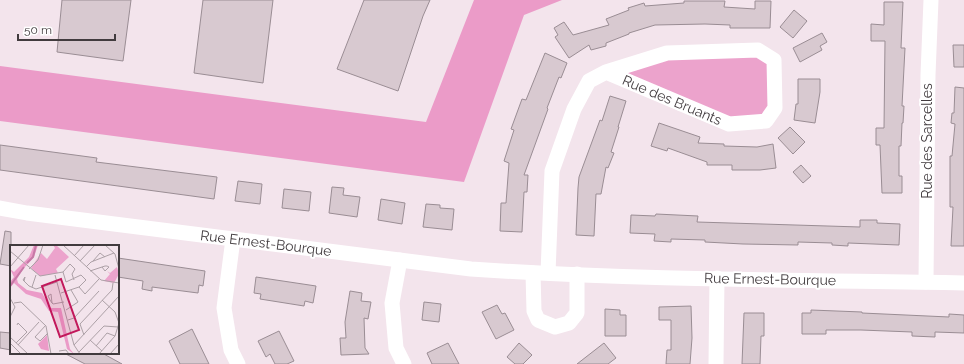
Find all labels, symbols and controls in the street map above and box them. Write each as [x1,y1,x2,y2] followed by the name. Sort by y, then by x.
[18,16,115,42] scale bar
[24,23,52,37] text: 50 m
[620,72,724,128] street label: Rue des Bruants
[919,83,935,199] street label: Rue des Sarcelles
[199,227,333,259] street label: Rue Ernest-Bourque
[10,245,119,354] inset map
[704,270,836,288] street label: Rue Ernest-Bourque

